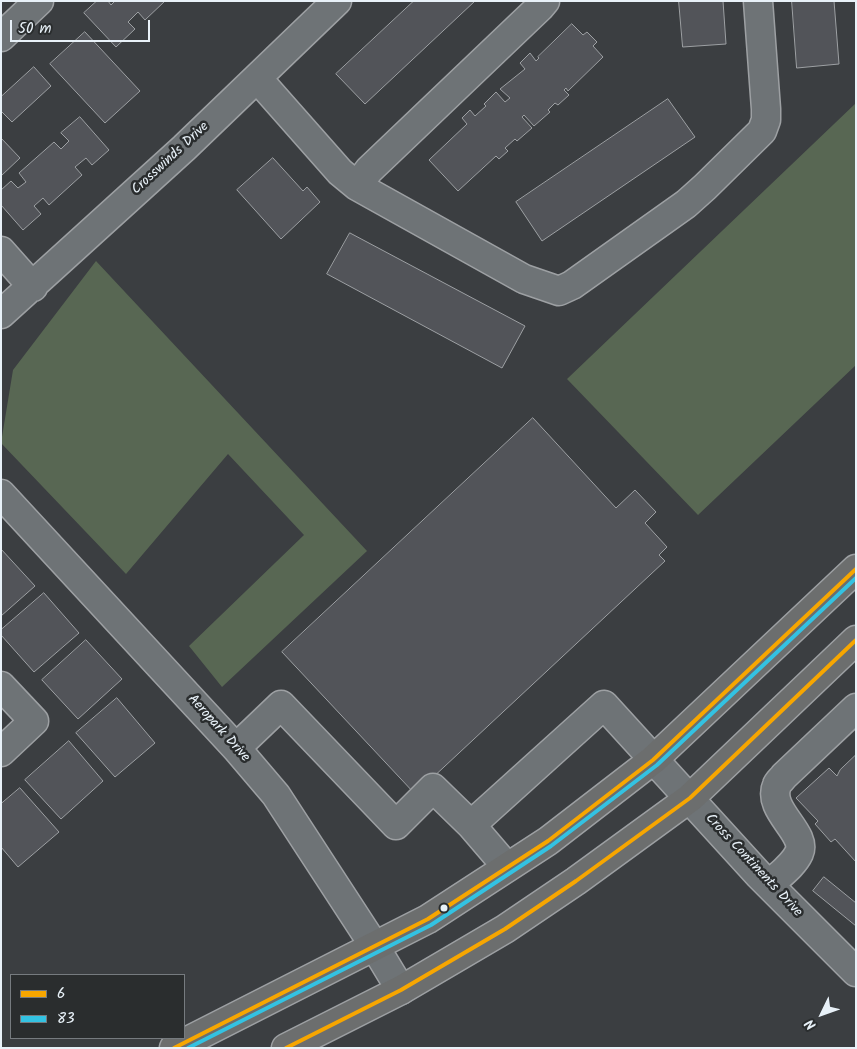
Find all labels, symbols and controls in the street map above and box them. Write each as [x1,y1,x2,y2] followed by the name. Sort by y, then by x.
[12,10,152,42] scale bar
[18,17,52,41] text: 50 m
[129,119,213,199] street label: Crosswinds Drive
[183,692,253,766] street label: Aeropark Drive
[701,811,805,921] street label: Cross Continents Drive
[439,903,449,913] unlabelled marker
[10,974,185,1039] legend
[57,982,65,1006] text: 6
[797,989,847,1039] north arrow
[57,1007,75,1031] text: 83
[800,1013,822,1035] text: N

